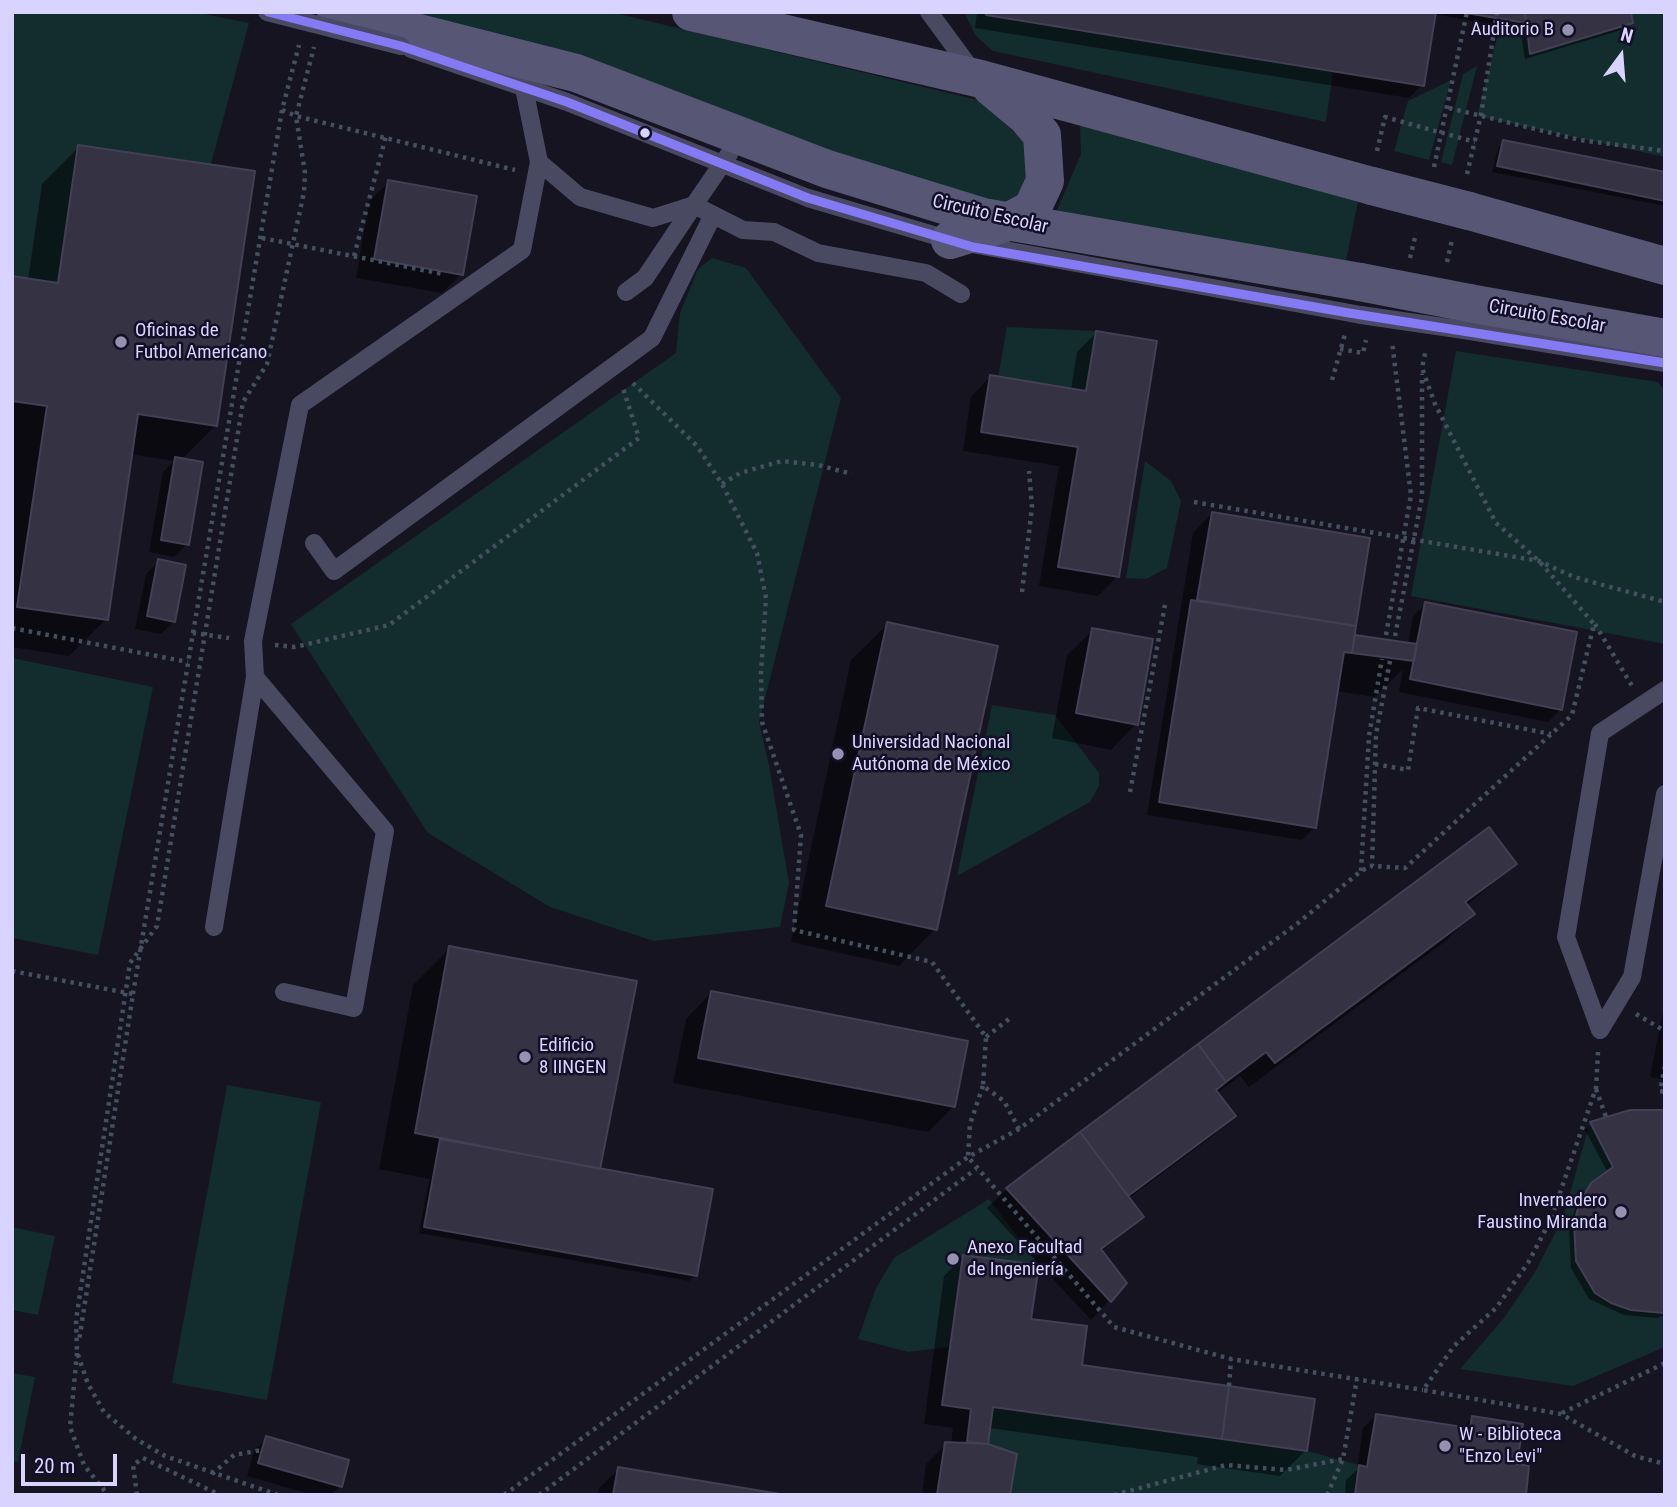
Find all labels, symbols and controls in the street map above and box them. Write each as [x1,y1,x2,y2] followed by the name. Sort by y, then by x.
[1471,19,1554,41] place label: Auditorio B
[1586,21,1656,91] north arrow
[1560,22,1576,38] marker: Auditorio B
[1618,23,1636,48] text: N
[638,126,652,140] unlabelled marker
[930,191,1050,239] street label: Circuito Escolar
[1487,296,1607,338] street label: Circuito Escolar
[135,320,267,364] place label: Oficinas de Futbol Americano
[113,334,129,350] marker: Oficinas de Futbol Americano
[852,732,1010,776] place label: Universidad Nacional Autónoma de México
[830,746,846,762] marker: Universidad Nacional Autónoma de México
[539,1035,606,1079] place label: Edificio 8 IINGEN
[517,1049,533,1065] marker: Edificio 8 IINGEN
[1477,1190,1607,1234] place label: Invernadero Faustino Miranda
[1613,1204,1629,1220] marker: Invernadero Faustino Miranda
[967,1237,1083,1281] place label: Anexo Facultad de Ingeniería
[945,1251,961,1267] marker: Anexo Facultad de Ingeniería
[1459,1424,1562,1468] place label: W - Biblioteca "Enzo Levi"
[1437,1438,1453,1454] marker: W - Biblioteca "Enzo Levi"
[24,1440,121,1484] scale bar
[34,1454,75,1478] text: 20 m

